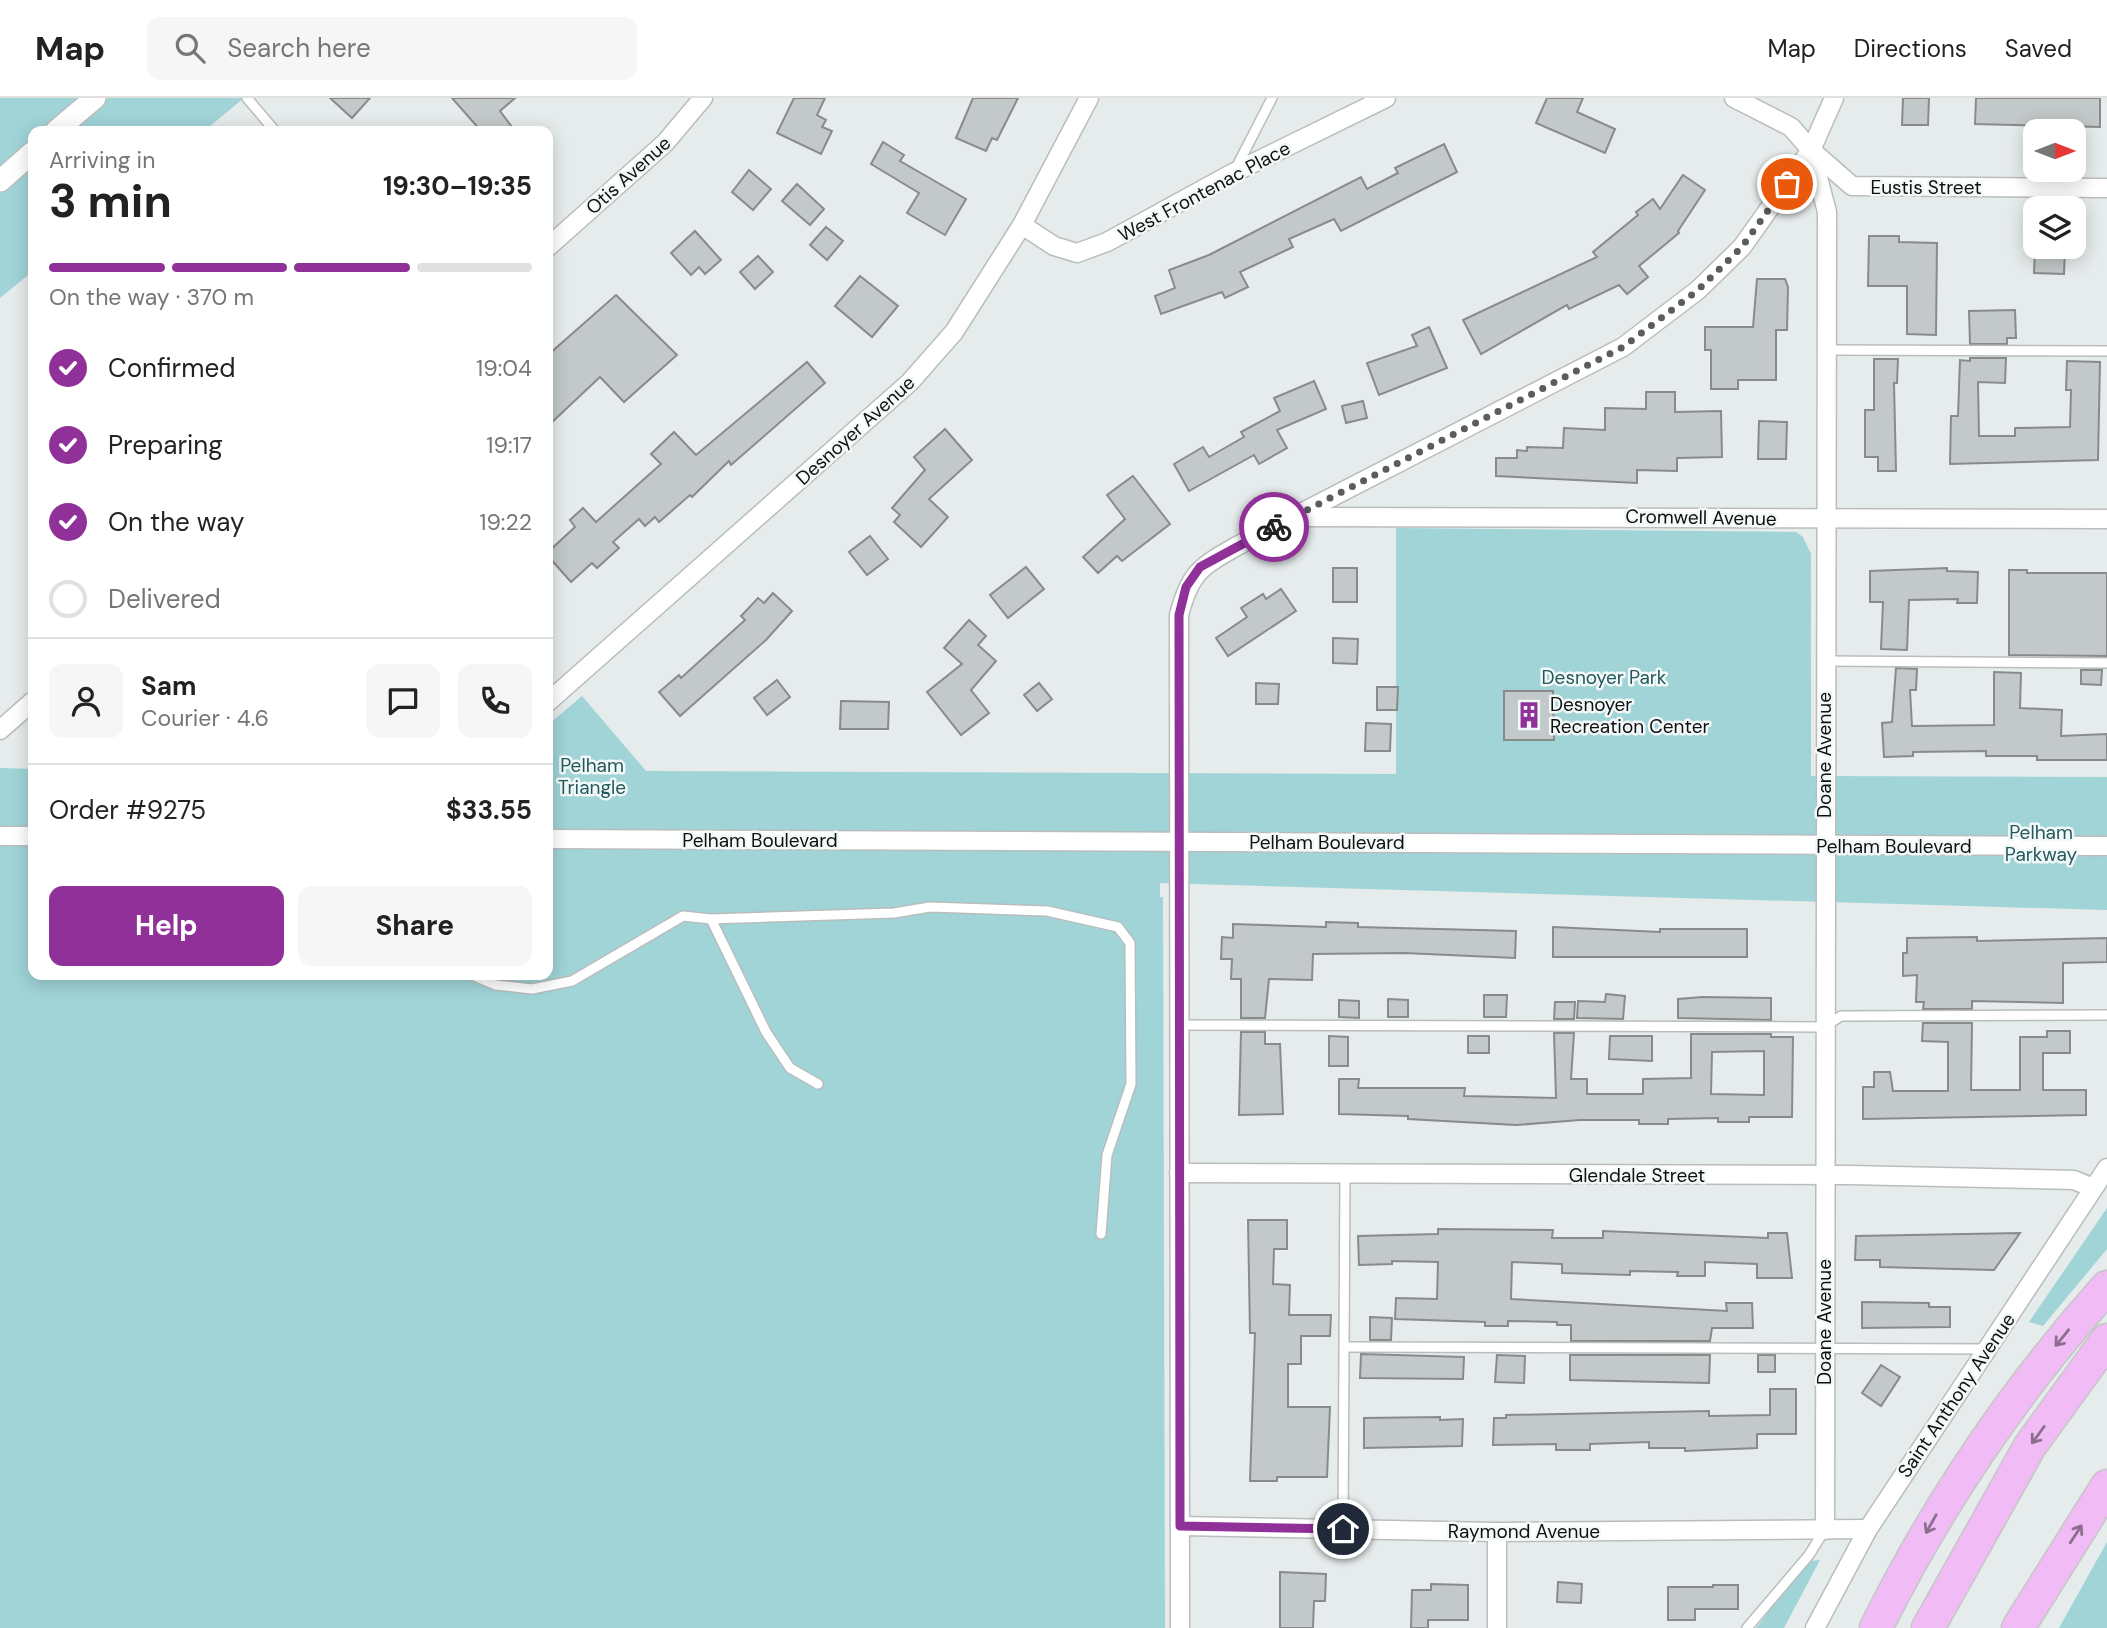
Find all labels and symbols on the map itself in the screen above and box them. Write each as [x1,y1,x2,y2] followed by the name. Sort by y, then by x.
[2023,119,2086,182] north arrow
[581,131,676,220] street label: Otis Avenue
[1114,136,1295,247] street label: West Frontenac Place
[1757,154,1817,214] pin
[1870,175,1982,200] street label: Eustis Street
[791,370,920,490] street label: Desnoyer Avenue
[1239,492,1309,562] courier
[1625,504,1777,531] street label: Cromwell Avenue
[1542,665,1667,690] park label: Desnoyer Park
[1550,692,1709,739] place label: Desnoyer Recreation Center
[1812,692,1837,818] street label: Doane Avenue
[1514,700,1544,730] building icon: Desnoyer Recreation Center
[558,753,626,800] park label: Pelham Triangle
[2005,820,2078,867] park label: Pelham Parkway
[682,828,838,853] street label: Pelham Boulevard
[1249,830,1405,855] street label: Pelham Boulevard
[1816,834,1972,859] street label: Pelham Boulevard
[1569,1163,1705,1188] street label: Glendale Street
[1812,1259,1837,1385] street label: Doane Avenue
[1892,1308,2021,1482] street label: Saint Anthony Avenue
[2054,1329,2070,1347] one-way arrow
[2031,1425,2045,1444] one-way arrow
[1313,1499,1373,1559] pin
[1924,1513,1937,1534] one-way arrow
[1448,1519,1600,1544] street label: Raymond Avenue
[2069,1525,2083,1544] one-way arrow

